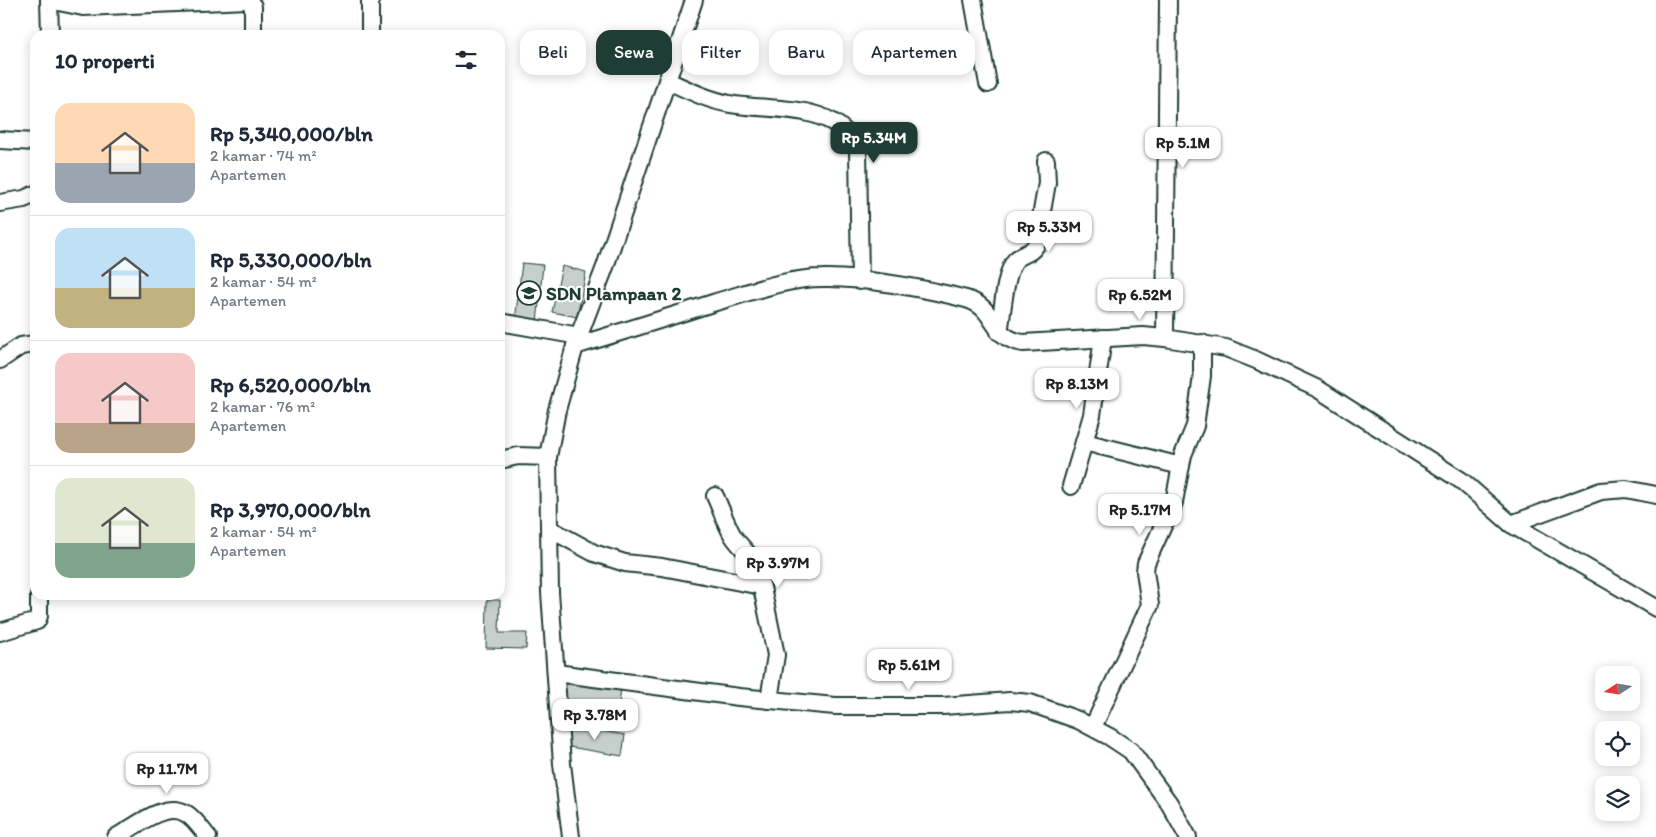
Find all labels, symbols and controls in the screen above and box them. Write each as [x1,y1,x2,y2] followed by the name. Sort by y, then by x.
[520,30,586,75] chip: Beli
[596,30,672,75] chip: Sewa
[682,30,759,75] chip: Filter
[769,30,843,75] chip: Baru
[853,30,975,75] chip: Apartemen
[452,46,480,74] icon: filters
[55,48,155,73] text: 10 properti
[210,121,373,146] text: Rp 5,340,000/bln
[822,121,926,164] pin: Rp 5.34M
[95,123,155,183] icon: home
[1137,126,1229,169] pin: Rp 5.1M
[842,128,906,147] text: Rp 5.34M
[1156,133,1210,152] text: Rp 5.1M
[210,146,316,165] text: 2 kamar · 74 m²
[210,165,286,184] text: Apartemen
[997,210,1101,253] pin: Rp 5.33M
[1017,217,1081,236] text: Rp 5.33M
[210,247,372,272] text: Rp 5,330,000/bln
[95,248,155,308] icon: home
[210,272,317,291] text: 2 kamar · 54 m²
[1088,278,1192,321] pin: Rp 6.52M
[516,280,542,306] school or university icon: SDN Plampaan 2
[546,282,682,305] place label: SDN Plampaan 2
[1108,285,1172,304] text: Rp 6.52M
[210,291,286,310] text: Apartemen
[1025,368,1129,410] pin: Rp 8.13M
[210,372,371,397] text: Rp 6,520,000/bln
[95,373,155,433] icon: home
[1045,374,1109,393] text: Rp 8.13M
[210,397,315,416] text: 2 kamar · 76 m²
[210,416,286,435] text: Apartemen
[1088,494,1192,536] pin: Rp 5.17M
[210,497,371,522] text: Rp 3,970,000/bln
[95,498,155,558] icon: home
[1109,500,1171,519] text: Rp 5.17M
[210,522,317,541] text: 2 kamar · 54 m²
[210,541,286,560] text: Apartemen
[726,546,830,589] pin: Rp 3.97M
[746,553,810,572] text: Rp 3.97M
[857,648,961,691] pin: Rp 5.61M
[878,655,940,674] text: Rp 5.61M
[1595,666,1640,711] north arrow
[1595,666,1640,821] map controls
[543,698,647,741] pin: Rp 3.78M
[563,705,627,724] text: Rp 3.78M
[1595,721,1640,766] button: locate
[115,752,219,795] pin: Rp 11.7M
[136,759,198,778] text: Rp 11.7M
[1595,776,1640,821] button: layers

